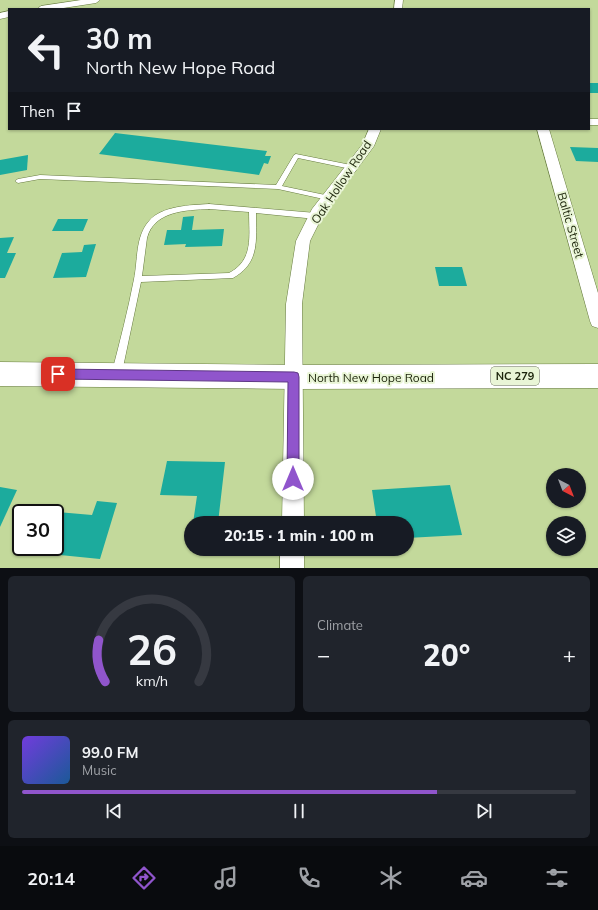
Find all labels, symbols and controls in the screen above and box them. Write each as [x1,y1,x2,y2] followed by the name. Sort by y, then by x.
[86,21,152,56] text: 30 m
[20,24,72,76] icon: left
[86,56,275,79] text: North New Hope Road
[63,100,85,122] icon: arrive
[20,102,55,121] text: Then
[308,137,374,227] street label: Oak Hollow Road
[554,190,588,260] street label: Baltic Street
[41,357,75,391] pin
[47,363,69,385] icon: arrive
[491,367,539,385] road number: NC 279
[308,370,434,385] street label: North New Hope Road
[272,458,314,500] position arrow
[546,468,586,508] north arrow
[546,468,586,556] map controls
[12,504,64,556] speed limit sign: 30
[546,516,586,556] button: layers
[224,526,374,545] text: 20:15 · 1 min · 100 m
[317,617,363,633] text: Climate
[127,623,176,675] text: 26
[423,636,470,674] text: 20°
[317,641,330,669] text: −
[563,641,576,669] text: +
[135,672,168,690] text: km/h
[82,743,138,762] text: 99.0 FM
[82,762,117,778] text: Music
[103,800,125,822] icon: previous
[288,800,310,822] icon: pause
[473,800,495,822] icon: next
[130,864,158,892] icon: directions
[212,864,240,892] icon: music
[295,864,323,892] icon: phone
[377,864,405,892] icon: climate
[460,864,488,892] icon: car
[543,864,571,892] icon: filters
[27,867,75,890] text: 20:14

